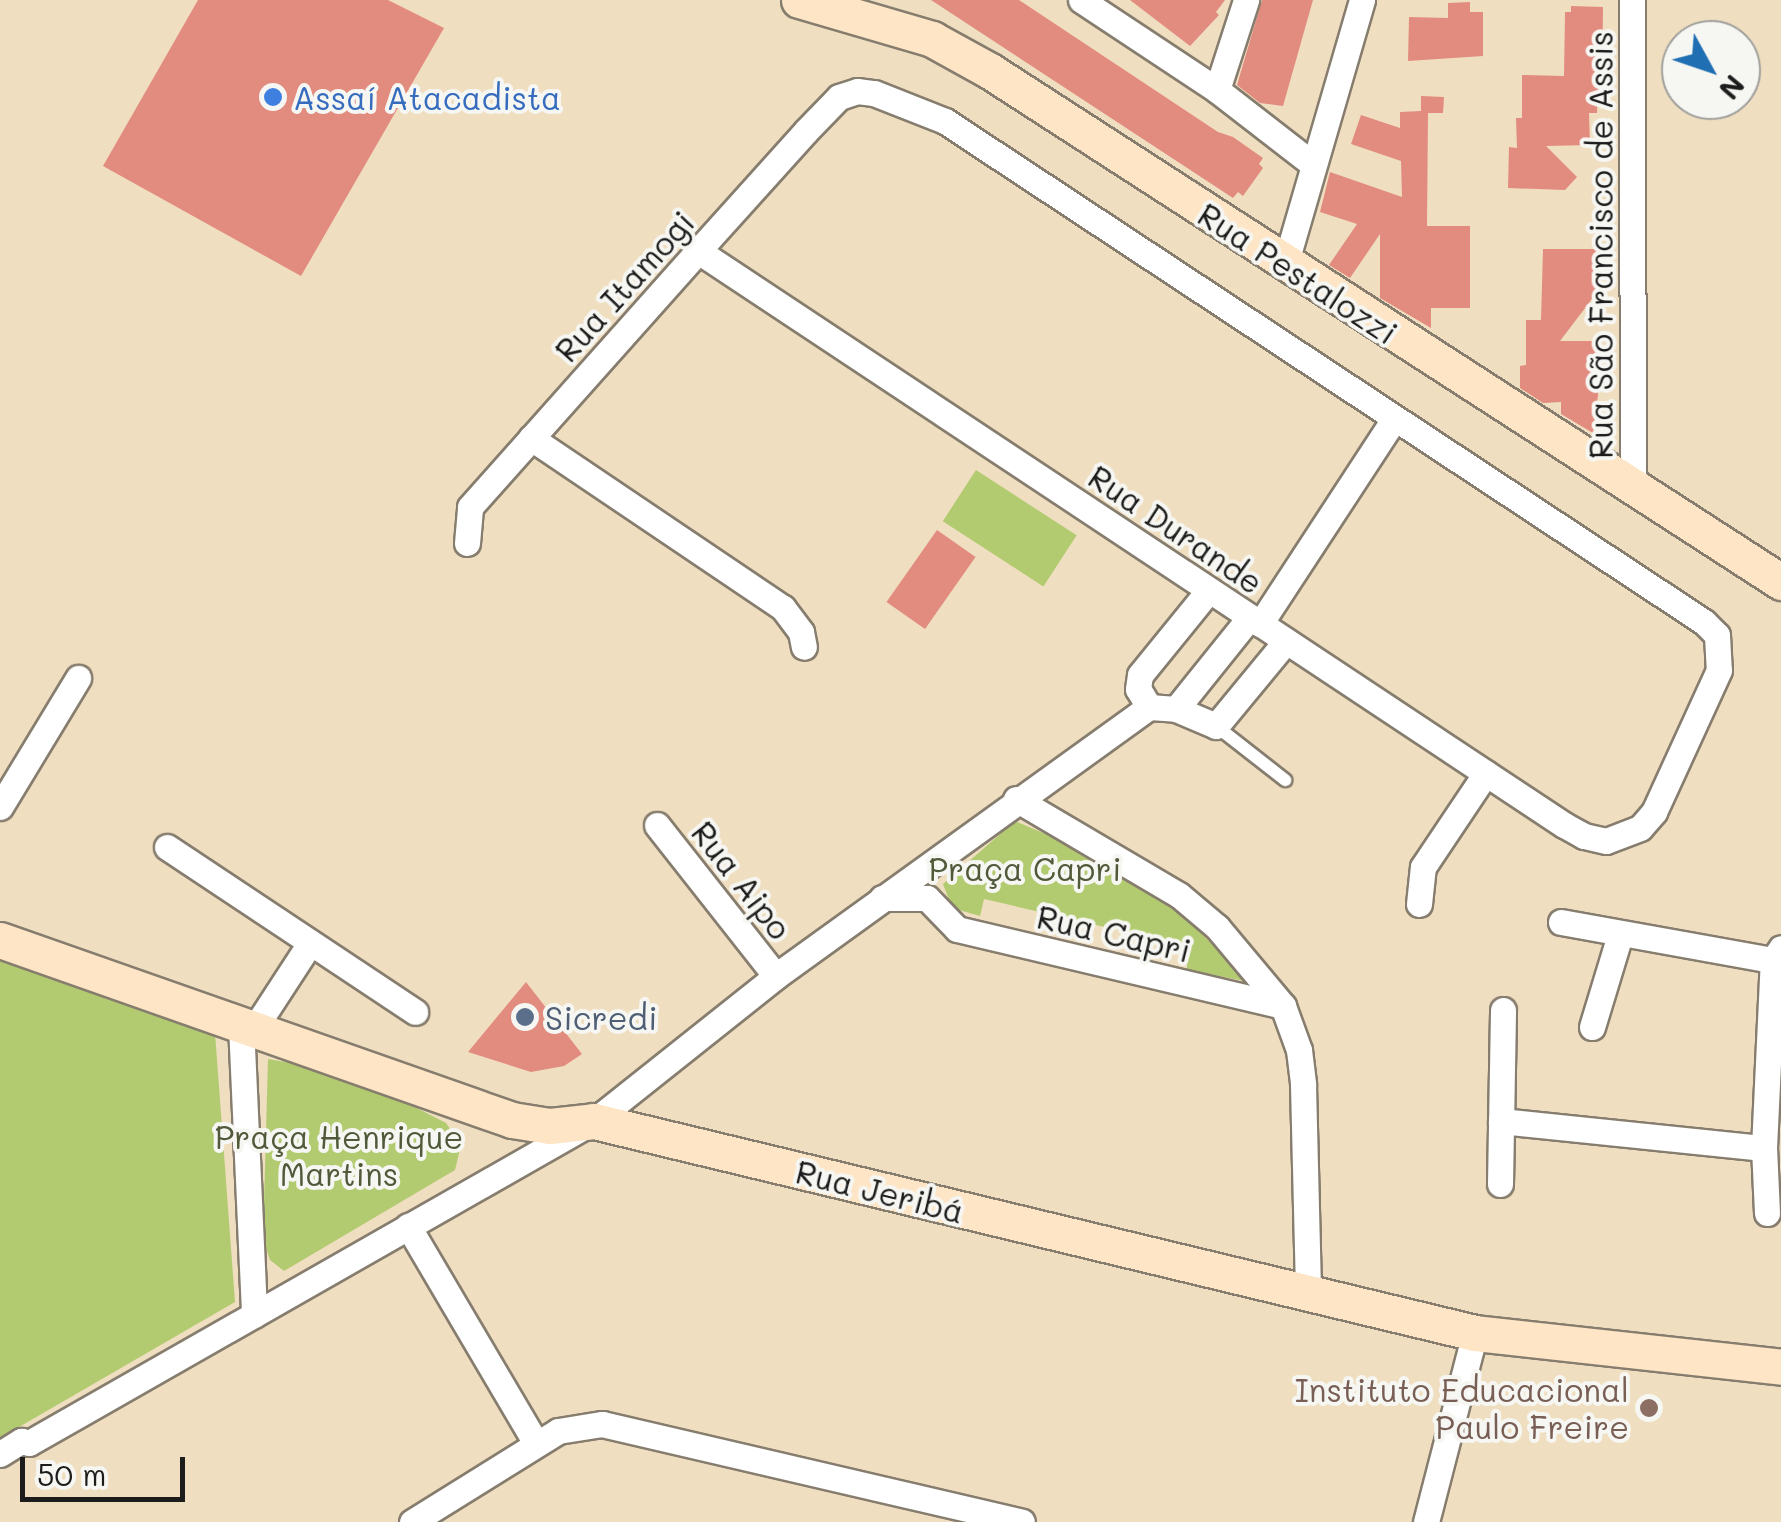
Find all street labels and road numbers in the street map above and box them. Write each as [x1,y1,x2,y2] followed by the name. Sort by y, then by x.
[1581,31,1619,459] street label: Rua São Francisco de Assis
[1191,194,1405,352] street label: Rua Pestalozzi
[546,203,702,369] street label: Rua Itamogi
[1082,457,1270,601] street label: Rua Durande
[684,813,800,947] street label: Rua Aipo
[1033,897,1195,969] street label: Rua Capri
[792,1152,968,1230] street label: Rua Jeribá

